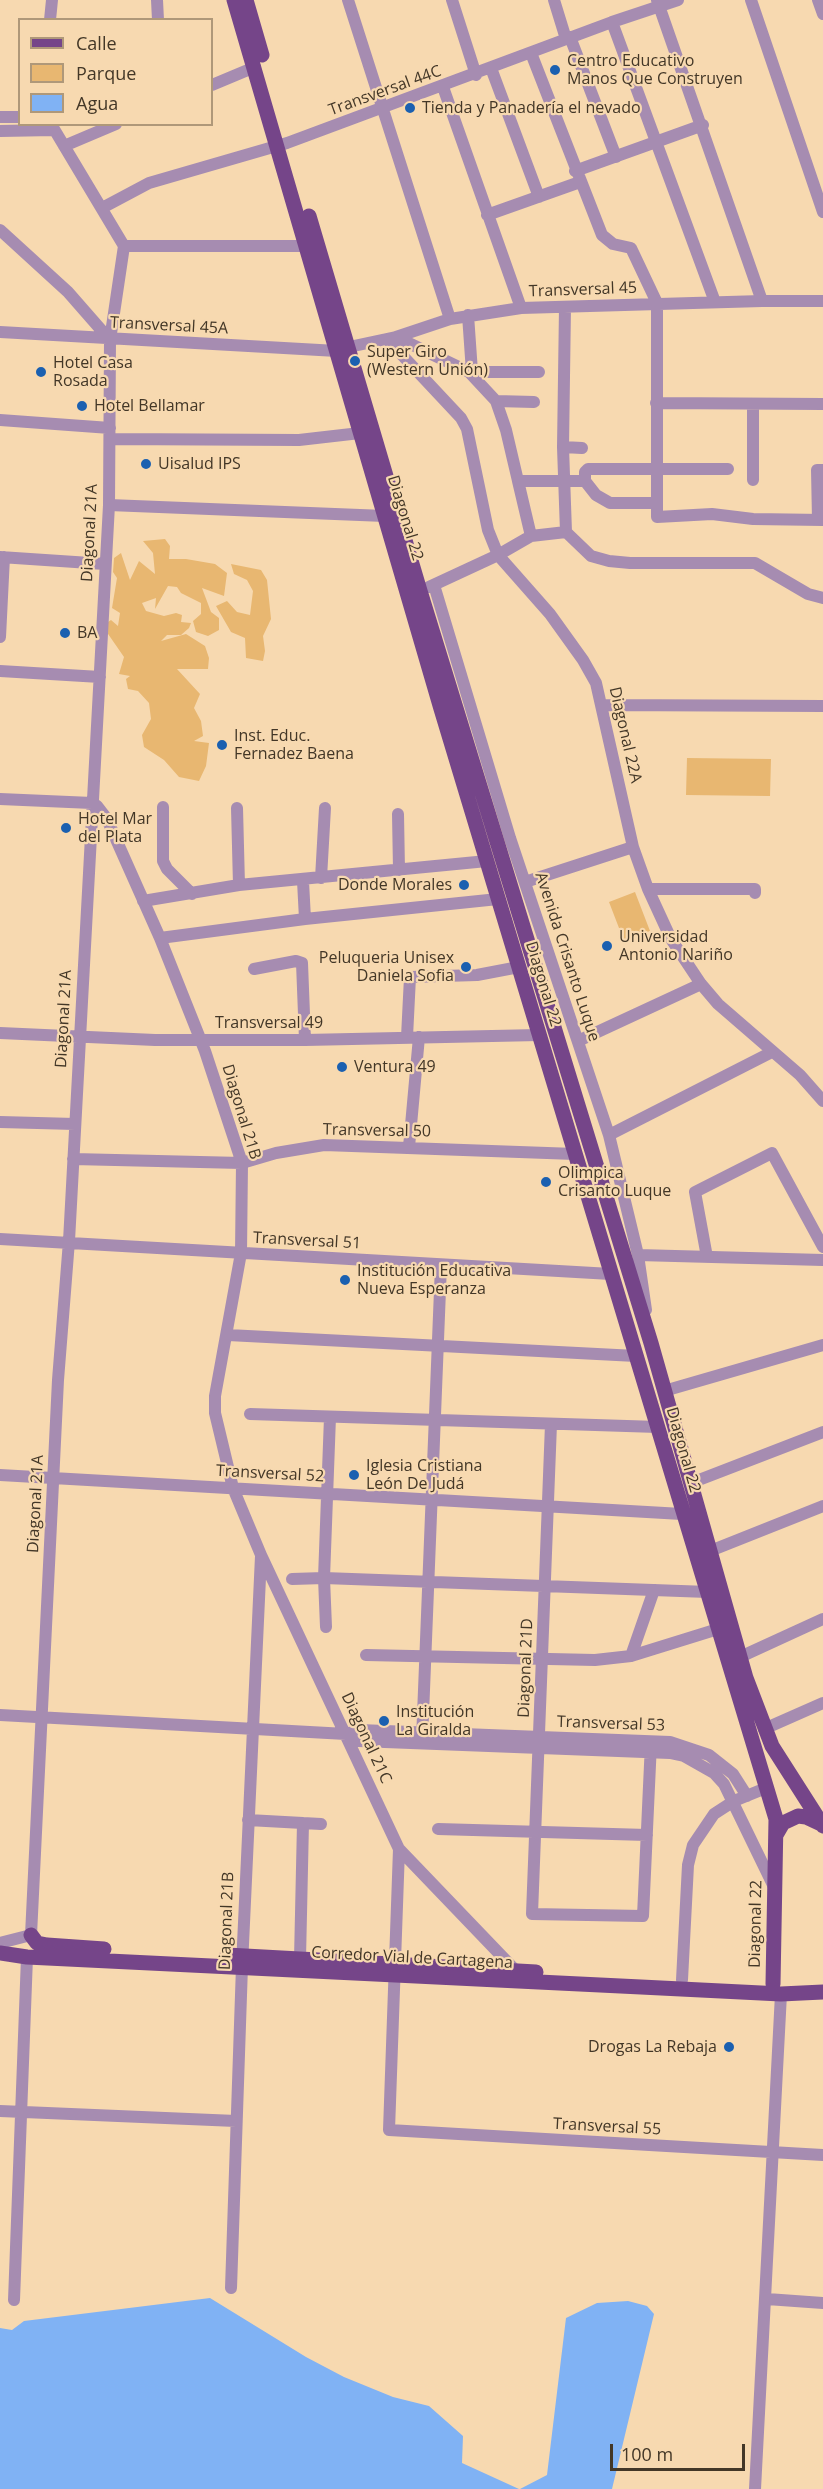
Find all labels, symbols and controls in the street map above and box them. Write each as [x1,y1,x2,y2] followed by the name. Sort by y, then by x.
[18,18,213,126] legend
[76,31,117,55] text: Calle
[567,51,743,89] place label: Centro Educativo Manos Que Construyen
[76,61,136,85] text: Parque
[326,62,444,120] street label: Transversal 44C
[548,63,562,77] marker: Centro Educativo Manos Que Construyen
[76,91,118,115] text: Agua
[422,98,641,118] place label: Tienda y Panadería el nevado
[403,101,417,115] marker: Tienda y Panadería el nevado
[529,279,637,301] street label: Transversal 45
[109,313,229,339] street label: Transversal 45A
[367,342,488,380] place label: Super Giro (Western Unión)
[53,353,133,391] place label: Hotel Casa Rosada
[348,354,362,368] marker: Super Giro (Western Unión)
[34,365,48,379] marker: Hotel Casa Rosada
[94,396,205,416] place label: Hotel Bellamar
[75,399,89,413] marker: Hotel Bellamar
[158,454,241,474] place label: Uisalud IPS
[139,457,153,471] marker: Uisalud IPS
[383,473,427,563] street label: Diagonal 22
[78,483,102,583] street label: Diagonal 21A
[77,623,97,643] place label: BA
[58,626,72,640] marker: BA
[605,685,645,785] street label: Diagonal 22A
[234,726,354,764] place label: Inst. Educ. Fernadez Baena
[215,738,229,752] marker: Inst. Educ. Fernadez Baena
[78,809,152,847] place label: Hotel Mar del Plata
[59,821,73,835] marker: Hotel Mar del Plata
[531,870,603,1044] street label: Avenida Crisanto Luque
[338,875,452,895] place label: Donde Morales
[457,878,471,892] marker: Donde Morales
[619,927,733,965] place label: Universidad Antonio Nariño
[521,939,565,1029] street label: Diagonal 22
[600,939,614,953] marker: Universidad Antonio Nariño
[319,948,454,986] place label: Peluqueria Unisex Daniela Sofia
[459,960,473,974] marker: Peluqueria Unisex Daniela Sofia
[52,969,76,1069] street label: Diagonal 21A
[215,1013,323,1033] street label: Transversal 49
[354,1057,436,1077] place label: Ventura 49
[335,1060,349,1074] marker: Ventura 49
[217,1062,265,1162] street label: Diagonal 21B
[323,1120,431,1142] street label: Transversal 50
[558,1163,671,1201] place label: Olimpica Crisanto Luque
[539,1175,553,1189] marker: Olimpica Crisanto Luque
[252,1229,362,1253] street label: Transversal 51
[357,1261,511,1299] place label: Institución Educativa Nueva Esperanza
[338,1273,352,1287] marker: Institución Educativa Nueva Esperanza
[662,1405,704,1495] street label: Diagonal 22
[24,1454,48,1554] street label: Diagonal 21A
[366,1456,483,1494] place label: Iglesia Cristiana León De Judá
[215,1462,325,1486] street label: Transversal 52
[347,1468,361,1482] marker: Iglesia Cristiana León De Judá
[515,1618,537,1718] street label: Diagonal 21D
[337,1689,395,1787] street label: Diagonal 21C
[396,1702,474,1740] place label: Institución La Giralda
[557,1713,665,1735] street label: Transversal 53
[377,1714,391,1728] marker: Institución La Giralda
[216,1872,238,1970] street label: Diagonal 21B
[746,1880,766,1968] street label: Diagonal 22
[311,1943,513,1973] street label: Corredor Vial de Cartagena
[588,2037,717,2057] place label: Drogas La Rebaja
[722,2040,736,2054] marker: Drogas La Rebaja
[552,2115,662,2139] street label: Transversal 55
[613,2432,748,2470] scale bar
[621,2442,673,2466] text: 100 m

